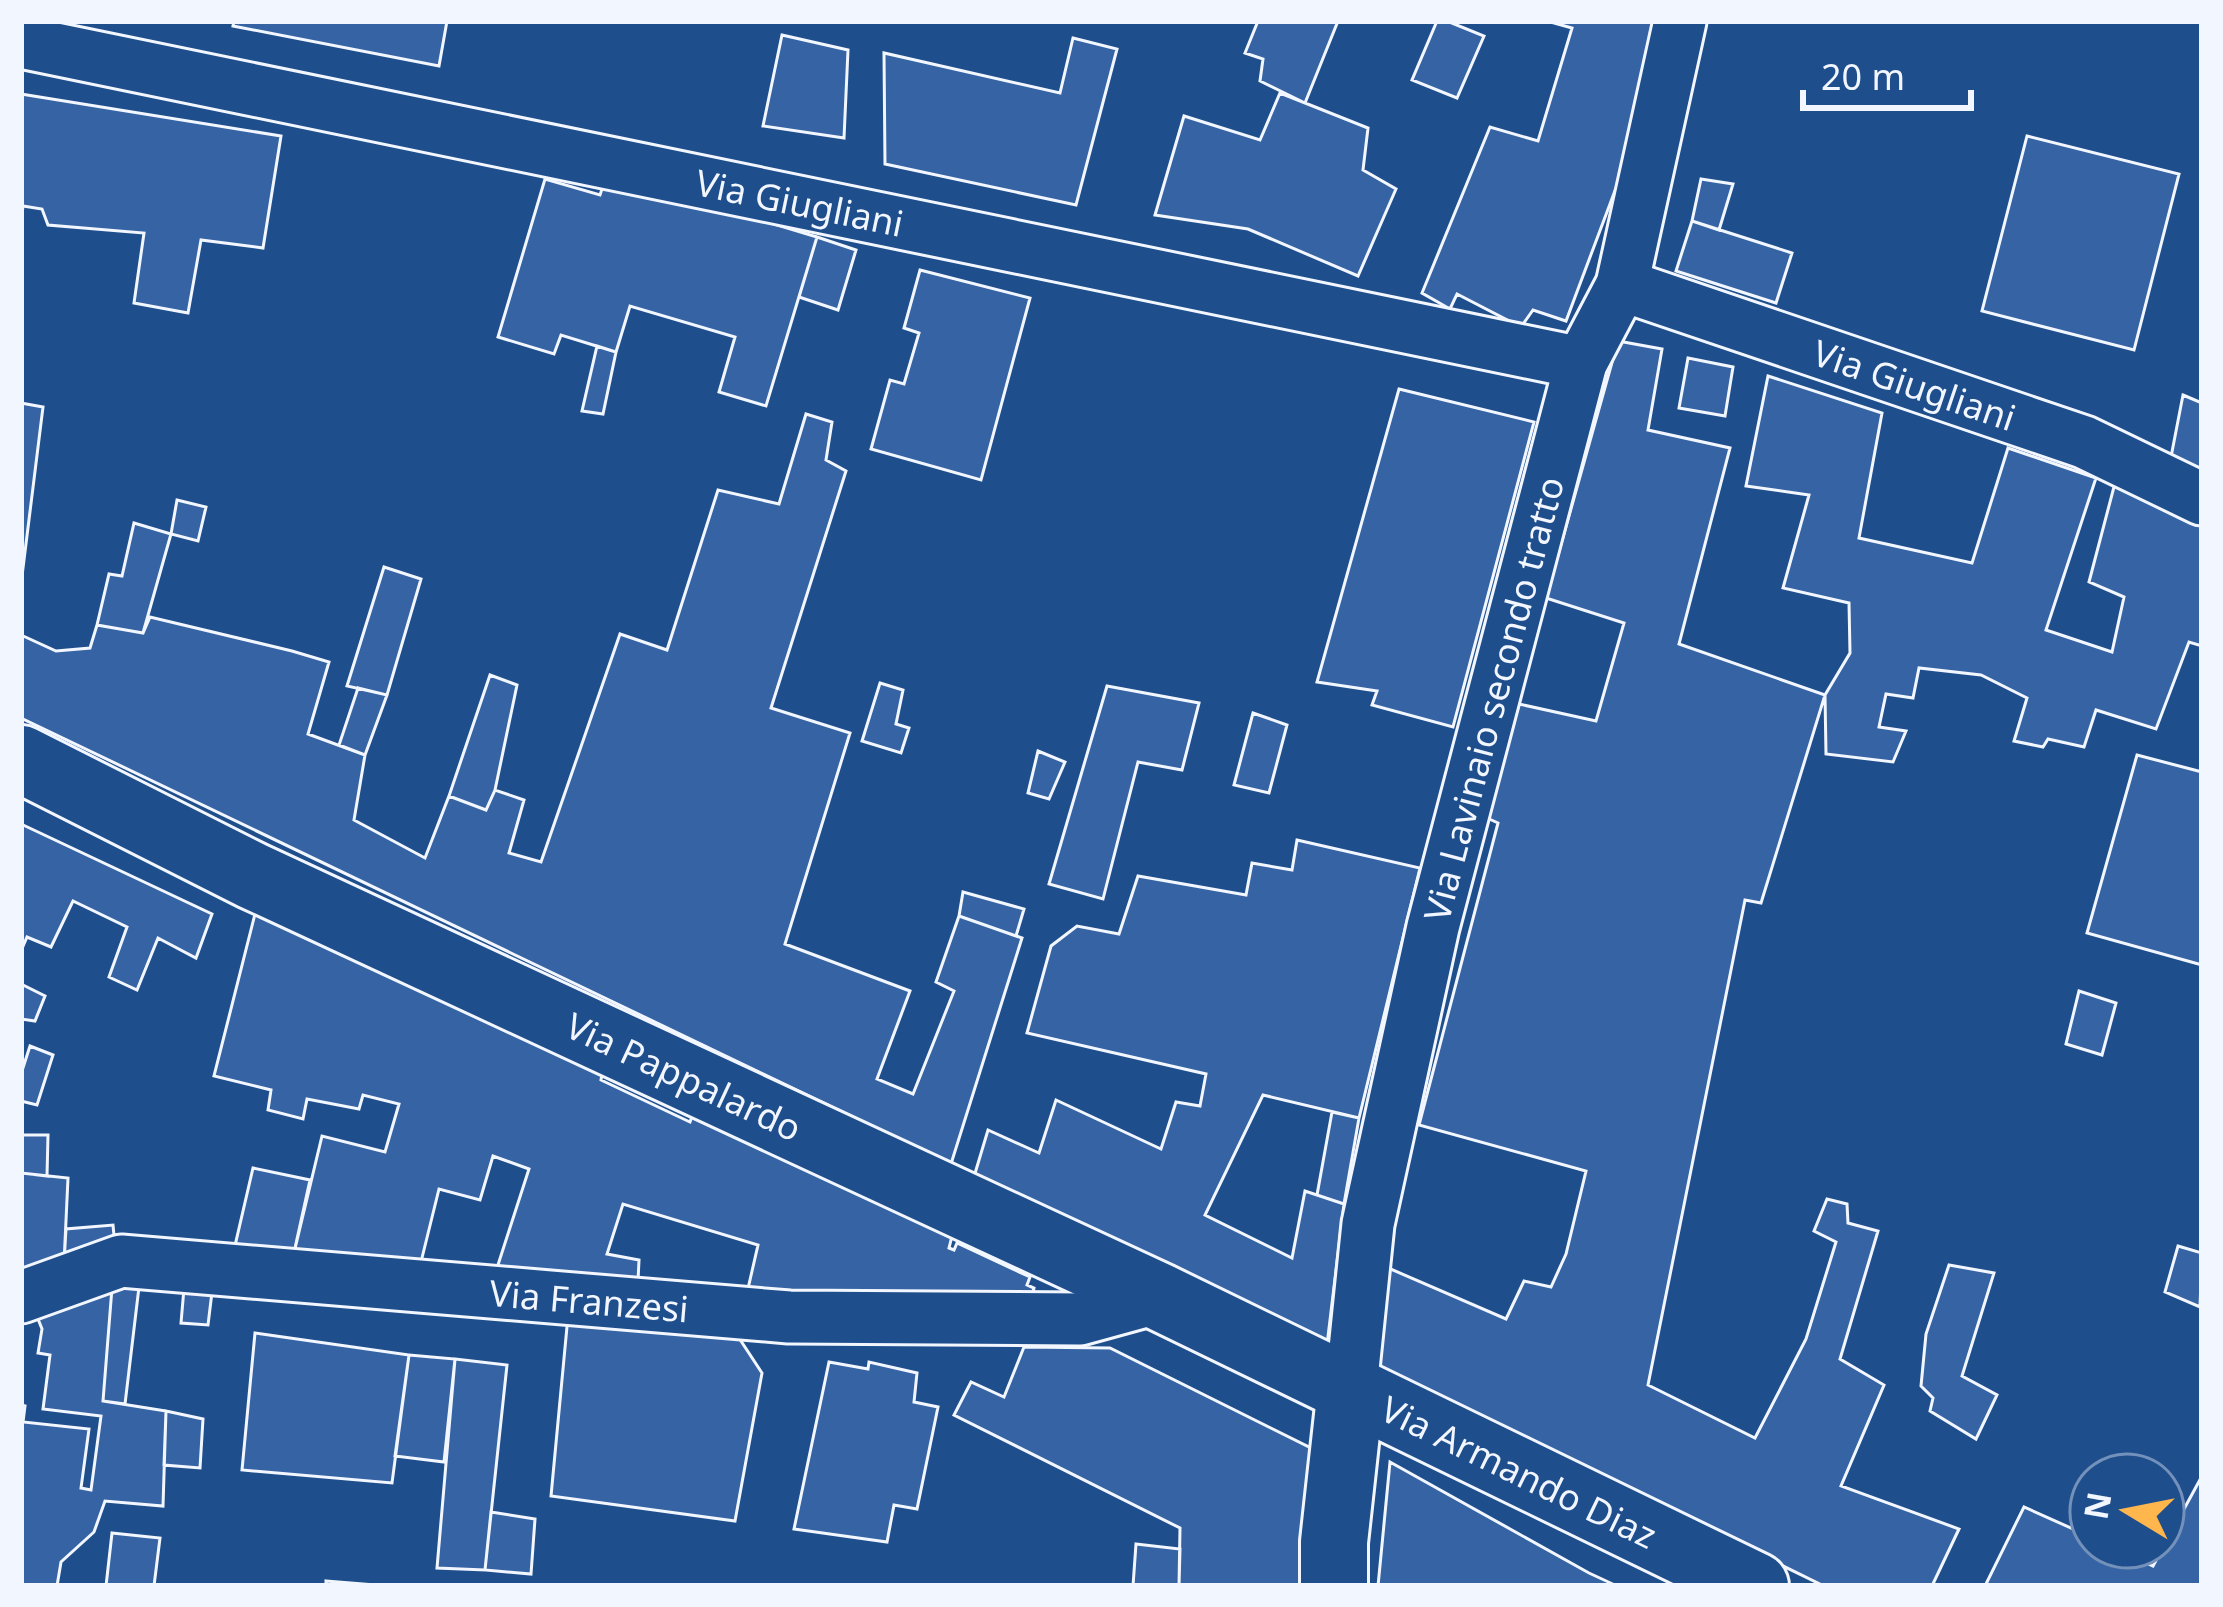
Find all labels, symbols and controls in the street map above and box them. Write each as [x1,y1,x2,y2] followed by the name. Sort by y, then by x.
[1803,36,1971,110] scale bar
[1821,52,1905,101] text: 20 m
[692,157,908,247] street label: Via Giugliani
[1807,327,2022,442] street label: Via Giugliani
[1411,471,1575,926] street label: Via Lavinaio secondo tratto
[558,1000,810,1152] street label: Via Pappalardo
[488,1267,691,1333] street label: Via Franzesi
[1373,1384,1665,1559] street label: Via Armando Diaz
[2067,1451,2187,1571] north arrow
[2072,1489,2121,1523] text: N

